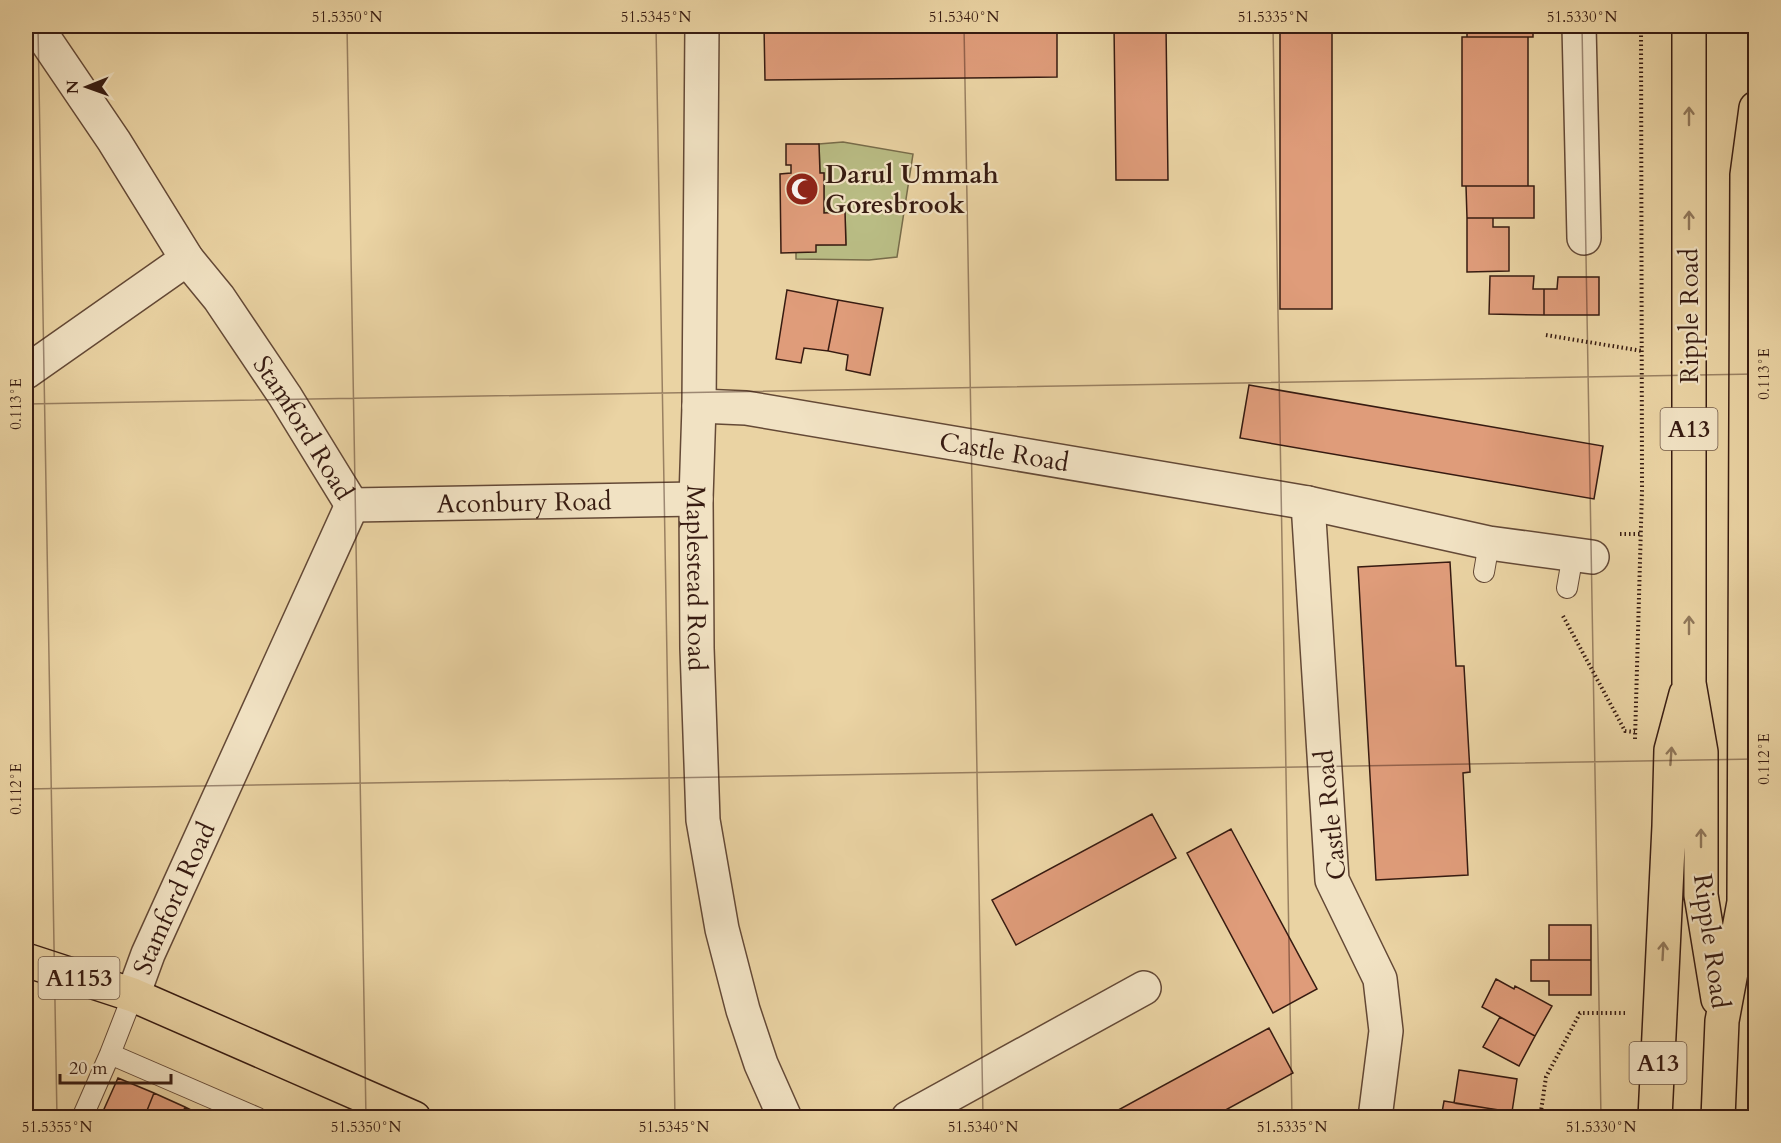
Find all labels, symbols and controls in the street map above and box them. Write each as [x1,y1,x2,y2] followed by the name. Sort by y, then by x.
[312,7,382,27] text: 51.5350°N
[621,7,691,27] text: 51.5345°N
[929,7,999,27] text: 51.5340°N
[1238,7,1308,27] text: 51.5335°N
[1547,7,1617,27] text: 51.5330°N
[57,57,117,117] north arrow
[62,80,84,94] text: N
[1683,107,1695,127] one-way arrow
[825,157,999,222] place label: Darul Ummah Goresbrook
[784,171,820,207] mosque icon: Darul Ummah Goresbrook
[1683,210,1695,230] one-way arrow
[1672,248,1707,384] street label: Ripple Road
[1754,348,1774,400] text: 0.113°E
[245,349,362,507] street label: Stamford Road
[6,378,26,430] text: 0.113°E
[1660,408,1718,450] road number: A13
[937,424,1072,480] street label: Castle Road
[436,483,612,522] street label: Aconbury Road
[678,484,715,672] street label: Maplestead Road
[1683,615,1695,635] one-way arrow
[1754,733,1774,785] text: 0.112°E
[1666,747,1677,766] one-way arrow
[1306,748,1355,882] street label: Castle Road
[6,763,26,815] text: 0.112°E
[125,816,224,980] street label: Stamford Road
[1695,829,1707,849] one-way arrow
[1685,872,1738,1011] street label: Ripple Road
[1658,941,1669,961] one-way arrow
[38,957,119,999] road number: A1153
[1630,1042,1686,1084] road number: A13
[60,1047,171,1085] scale bar
[69,1056,108,1081] text: 20 m
[22,1117,92,1137] text: 51.5355°N
[331,1117,401,1137] text: 51.5350°N
[639,1117,709,1137] text: 51.5345°N
[948,1117,1018,1137] text: 51.5340°N
[1257,1117,1327,1137] text: 51.5335°N
[1566,1117,1636,1137] text: 51.5330°N

